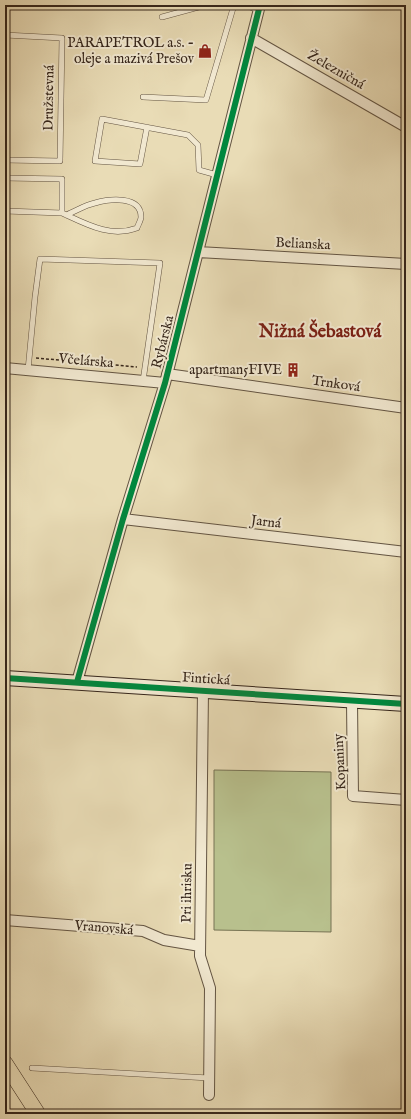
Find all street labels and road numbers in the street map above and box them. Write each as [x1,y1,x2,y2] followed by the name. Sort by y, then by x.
[304,46,369,94] street label: Železničná
[39,64,59,131] street label: Družstevná
[275,234,332,254] street label: Belianska
[148,313,179,370] street label: Rybárska
[57,350,115,372] street label: Včelárska
[311,372,362,396] street label: Trnková
[248,511,283,533] street label: Jarná
[181,668,232,690] street label: Fintická
[330,733,350,791] street label: Kopaniny
[177,863,197,923] street label: Pri ihrisku
[73,916,135,940] street label: Vranovská

